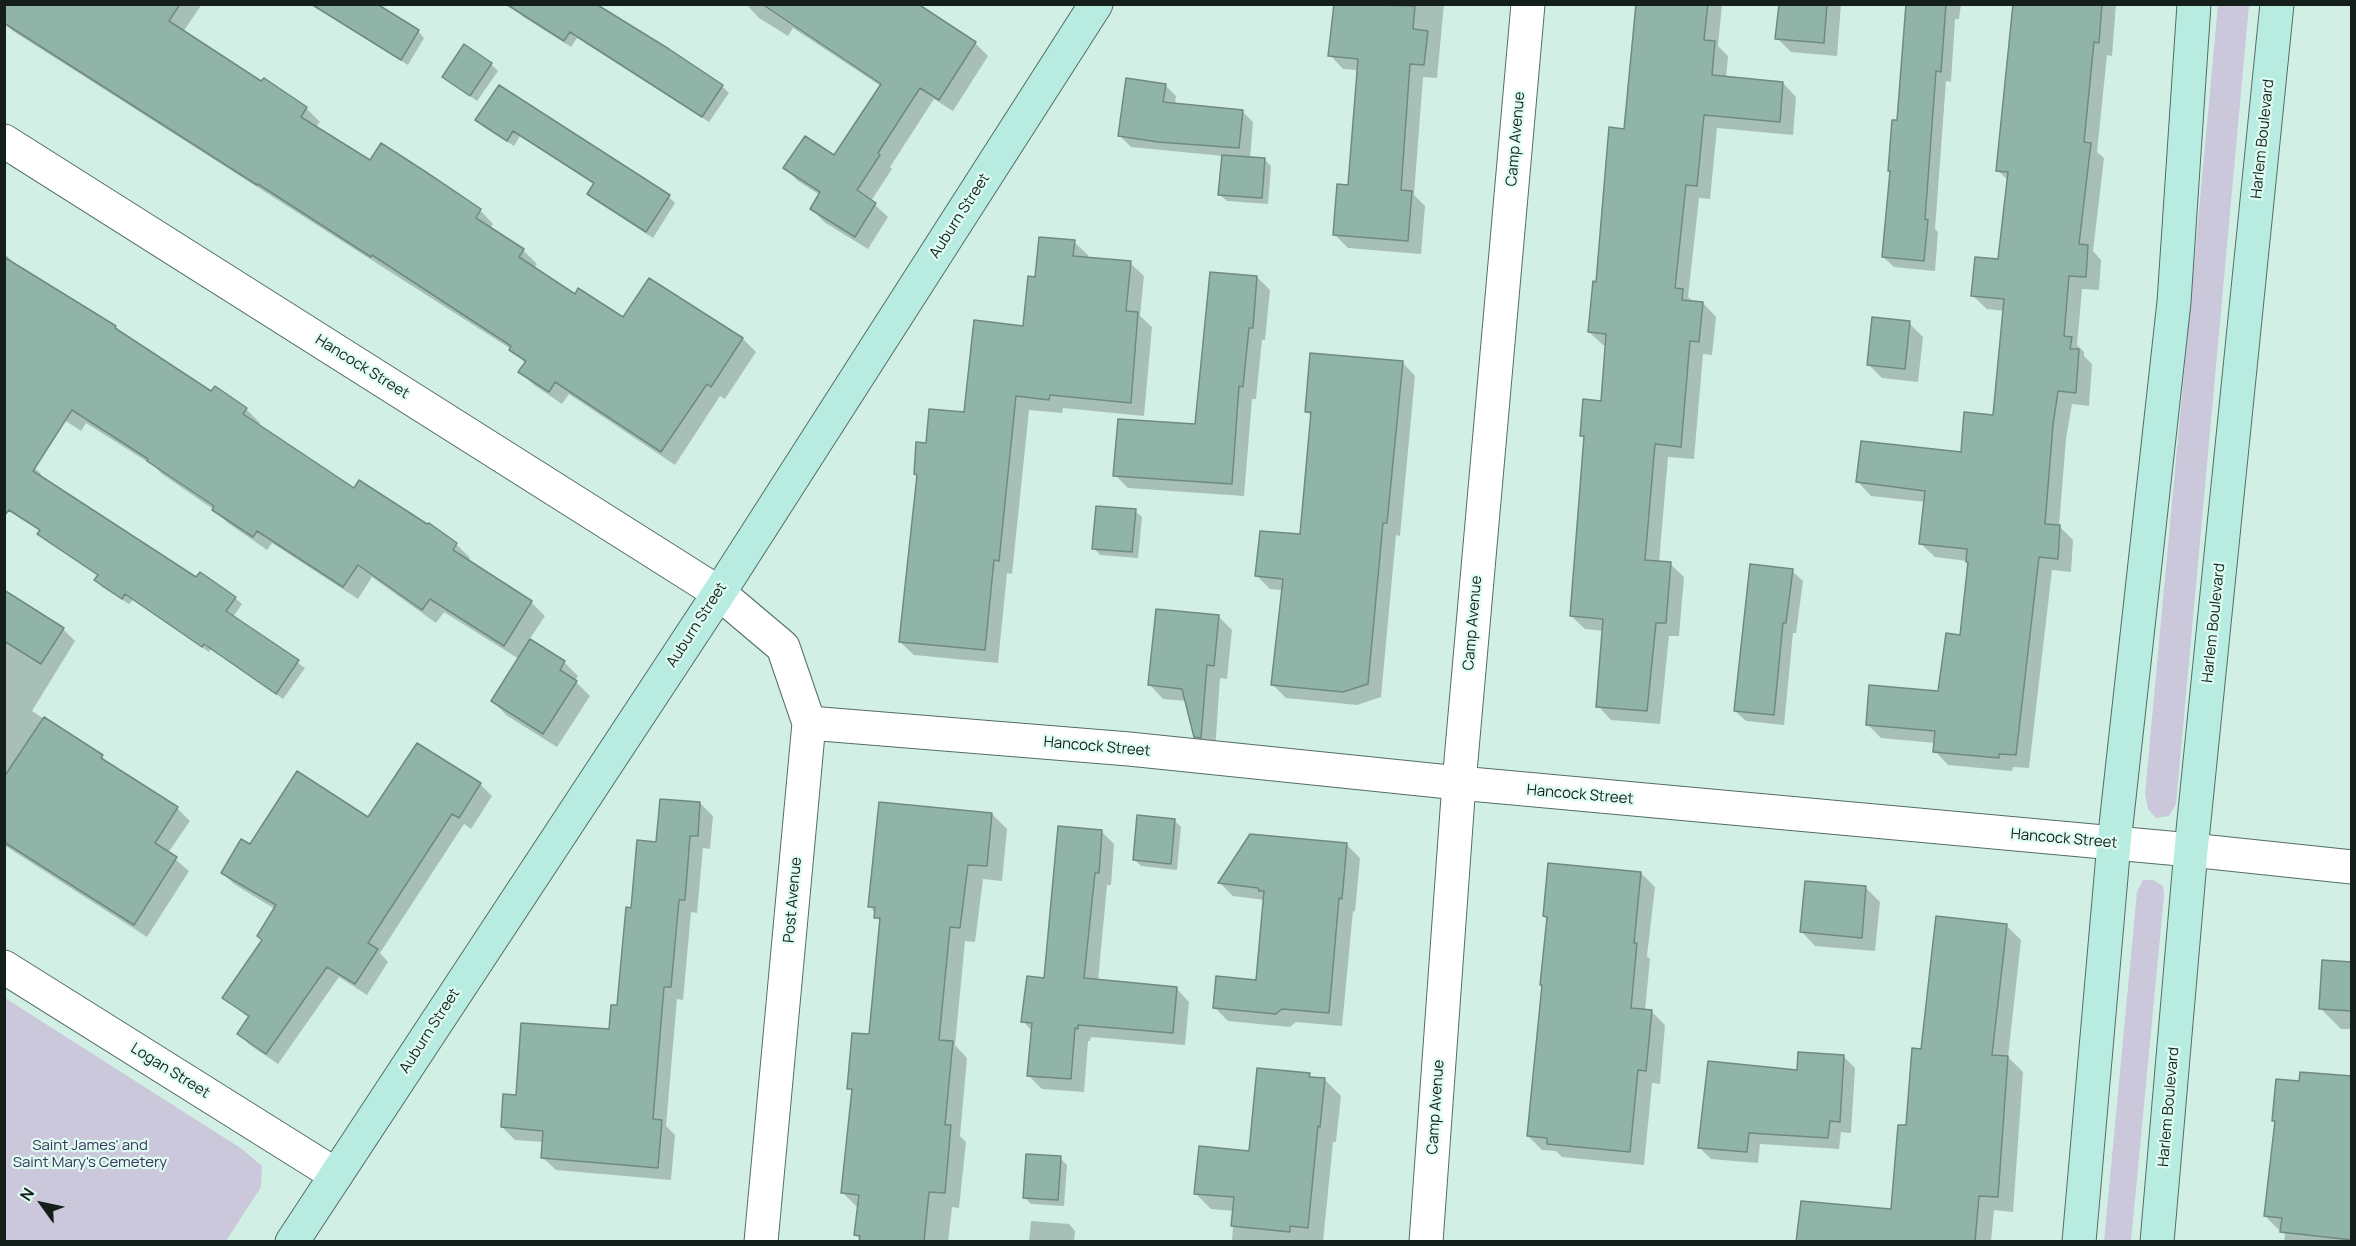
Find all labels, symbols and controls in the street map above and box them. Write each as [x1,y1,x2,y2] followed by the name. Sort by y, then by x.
[2248,78,2278,200] street label: Harlem Boulevard
[1503,91,1529,187] street label: Camp Avenue
[926,170,994,262] street label: Auburn Street
[312,331,412,403] street label: Hancock Street
[2199,562,2229,684] street label: Harlem Boulevard
[1460,575,1486,671] street label: Camp Avenue
[663,579,731,671] street label: Auburn Street
[1043,733,1151,761] street label: Hancock Street
[1526,781,1634,809] street label: Hancock Street
[2010,825,2118,853] street label: Hancock Street
[780,856,806,944] street label: Post Avenue
[396,985,464,1077] street label: Auburn Street
[127,1040,213,1102] street label: Logan Street
[2155,1046,2183,1168] street label: Harlem Boulevard
[1424,1059,1448,1155] street label: Camp Avenue
[13,1137,167,1172] park label: Saint James' and Saint Mary's Cemetery
[12,1174,72,1234] north arrow
[15,1183,39,1205] text: N

